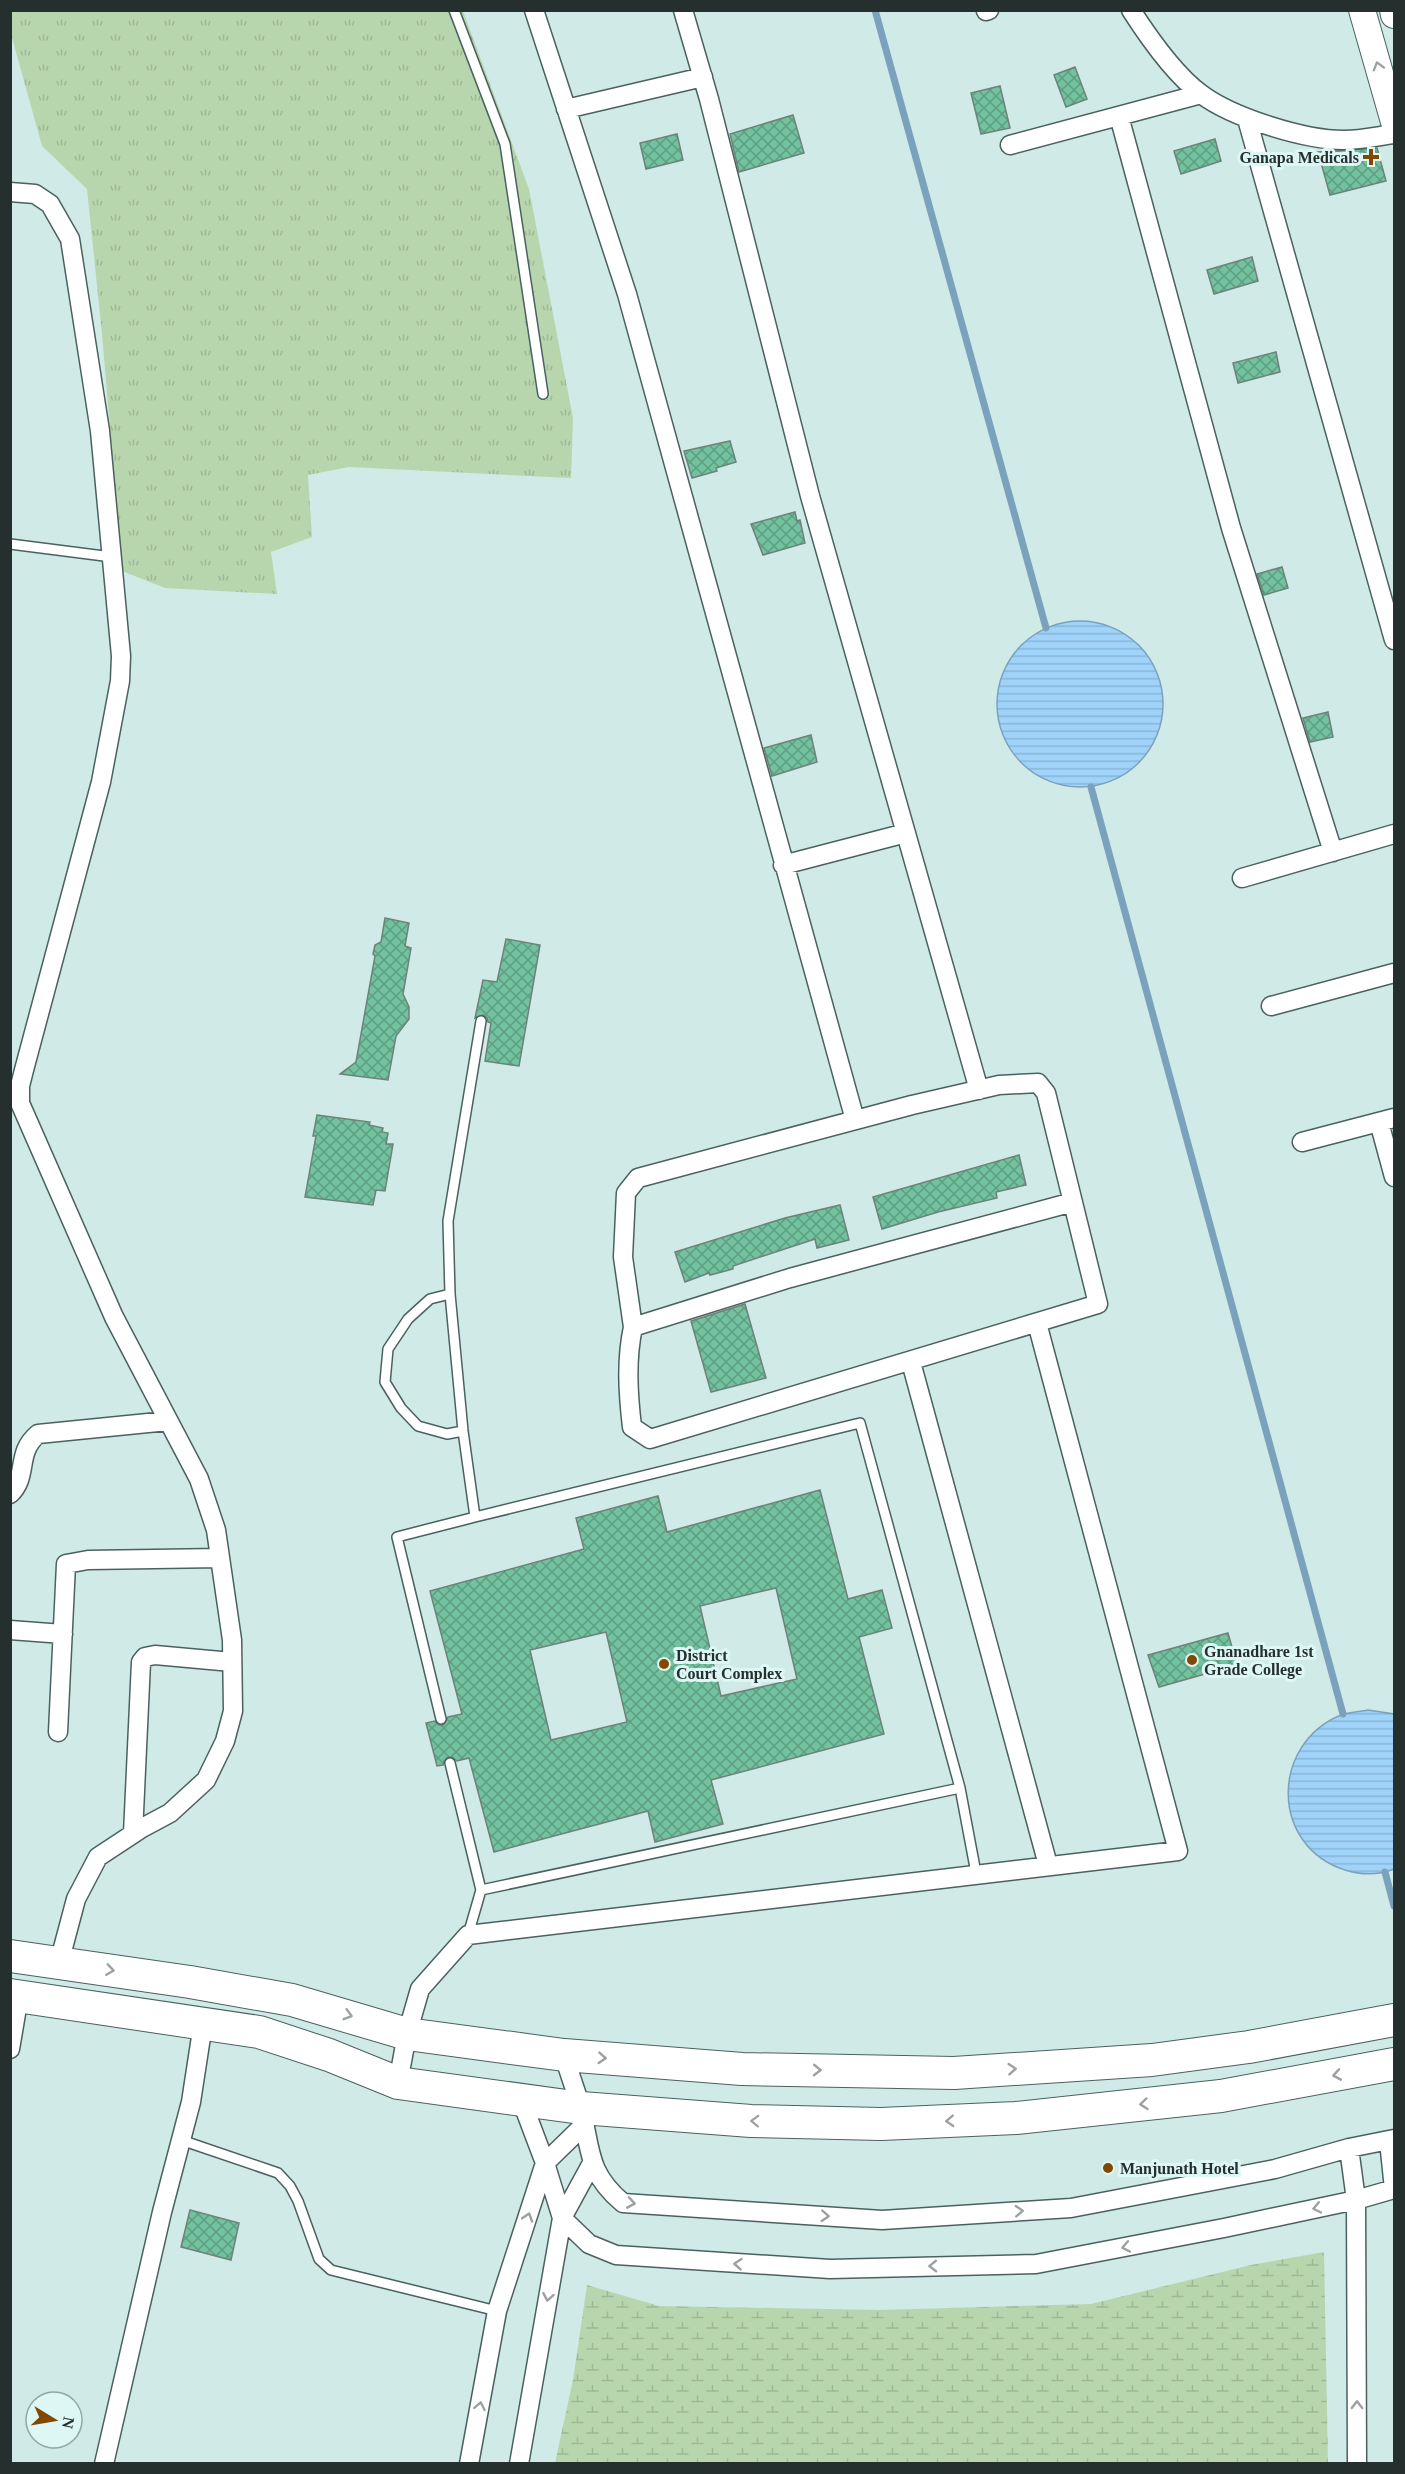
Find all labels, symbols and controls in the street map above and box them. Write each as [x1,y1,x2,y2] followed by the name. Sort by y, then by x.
[1373,61,1386,71] one-way arrow
[1239,149,1359,167] place label: Ganapa Medicals
[1364,150,1378,164] marker: Ganapa Medicals
[1204,1643,1314,1679] place label: Gnanadhare 1st Grade College
[676,1647,782,1683] place label: District Court Complex
[1185,1653,1199,1667] marker: Gnanadhare 1st Grade College
[657,1657,671,1671] marker: District Court Complex
[105,1964,115,1976] one-way arrow
[343,2008,353,2021] one-way arrow
[597,2052,606,2065] one-way arrow
[1008,2063,1017,2076] one-way arrow
[813,2064,822,2076] one-way arrow
[1332,2068,1342,2081] one-way arrow
[1140,2097,1149,2110] one-way arrow
[751,2114,760,2127] one-way arrow
[946,2114,955,2127] one-way arrow
[1120,2160,1239,2178] place label: Manjunath Hotel
[1101,2161,1115,2175] marker: Manjunath Hotel
[626,2196,635,2208] one-way arrow
[1313,2201,1323,2214] one-way arrow
[1015,2205,1024,2218] one-way arrow
[820,2210,829,2223] one-way arrow
[520,2212,533,2223] one-way arrow
[1121,2240,1131,2252] one-way arrow
[733,2258,742,2271] one-way arrow
[928,2260,937,2273] one-way arrow
[543,2292,555,2302] one-way arrow
[24,2390,84,2450] north arrow
[473,2401,486,2411] one-way arrow
[1351,2401,1363,2410] one-way arrow
[59,2415,78,2430] text: N

